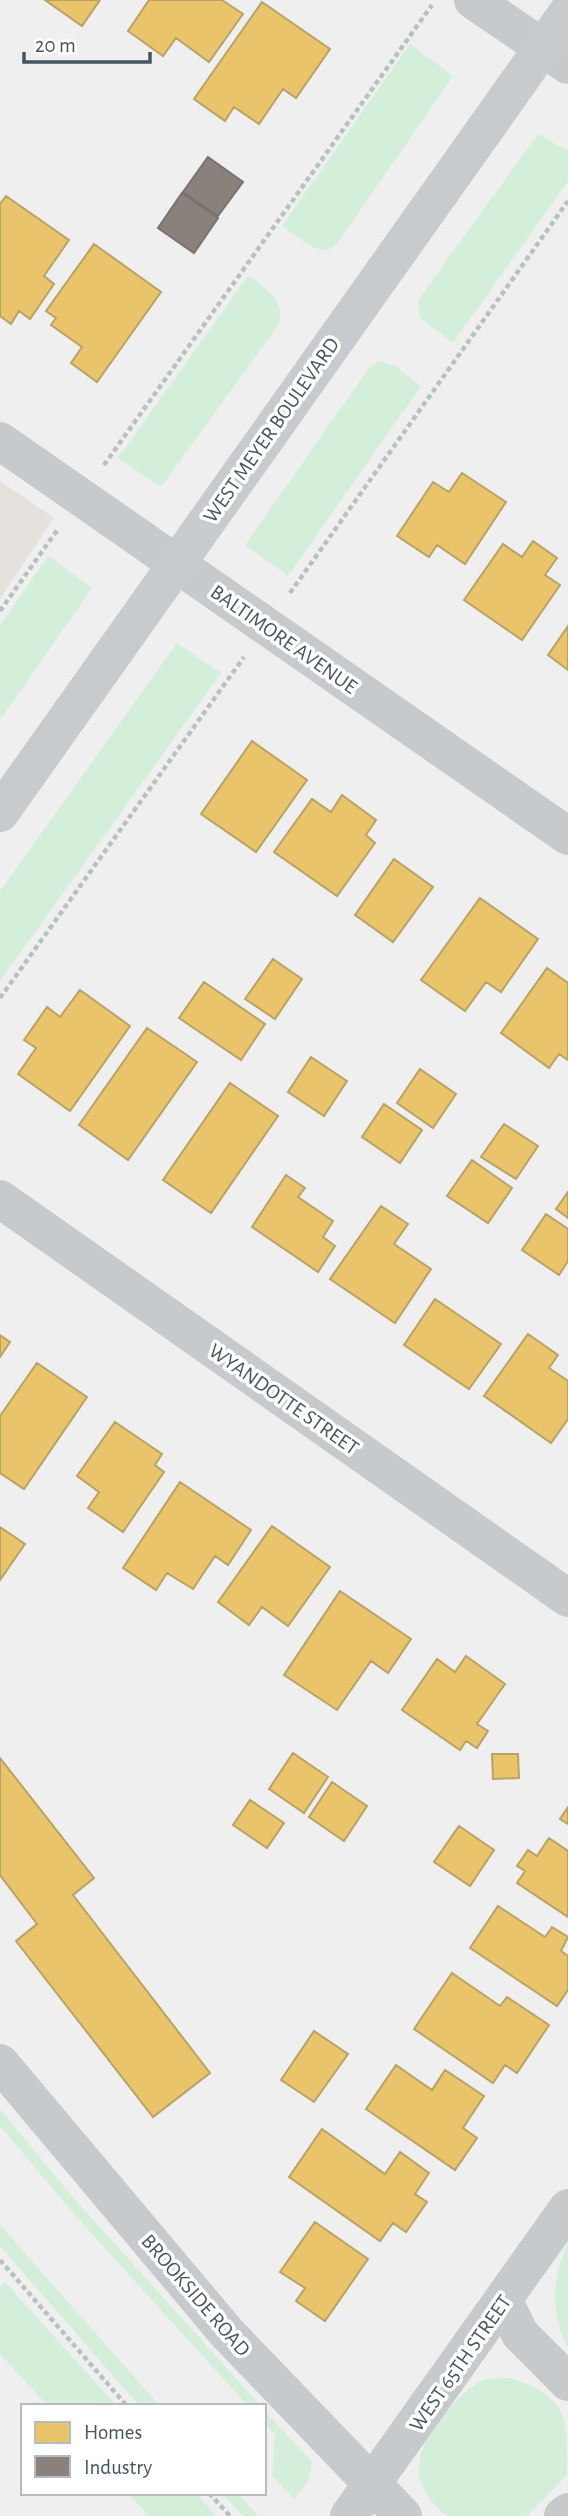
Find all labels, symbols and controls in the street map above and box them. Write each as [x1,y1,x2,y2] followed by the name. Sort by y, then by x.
[24,21,150,65] scale bar
[35,35,76,56] text: 20 m
[200,334,343,527] street label: WEST MEYER BOULEVARD
[207,581,361,698] street label: BALTIMORE AVENUE
[205,1340,362,1459] street label: WYANDOTTE STREET
[137,2230,254,2360] street label: BROOKSIDE ROAD
[406,2291,515,2435] street label: WEST 65TH STREET
[21,2404,266,2495] legend
[84,2422,142,2443] text: Homes
[84,2457,152,2478] text: Industry

